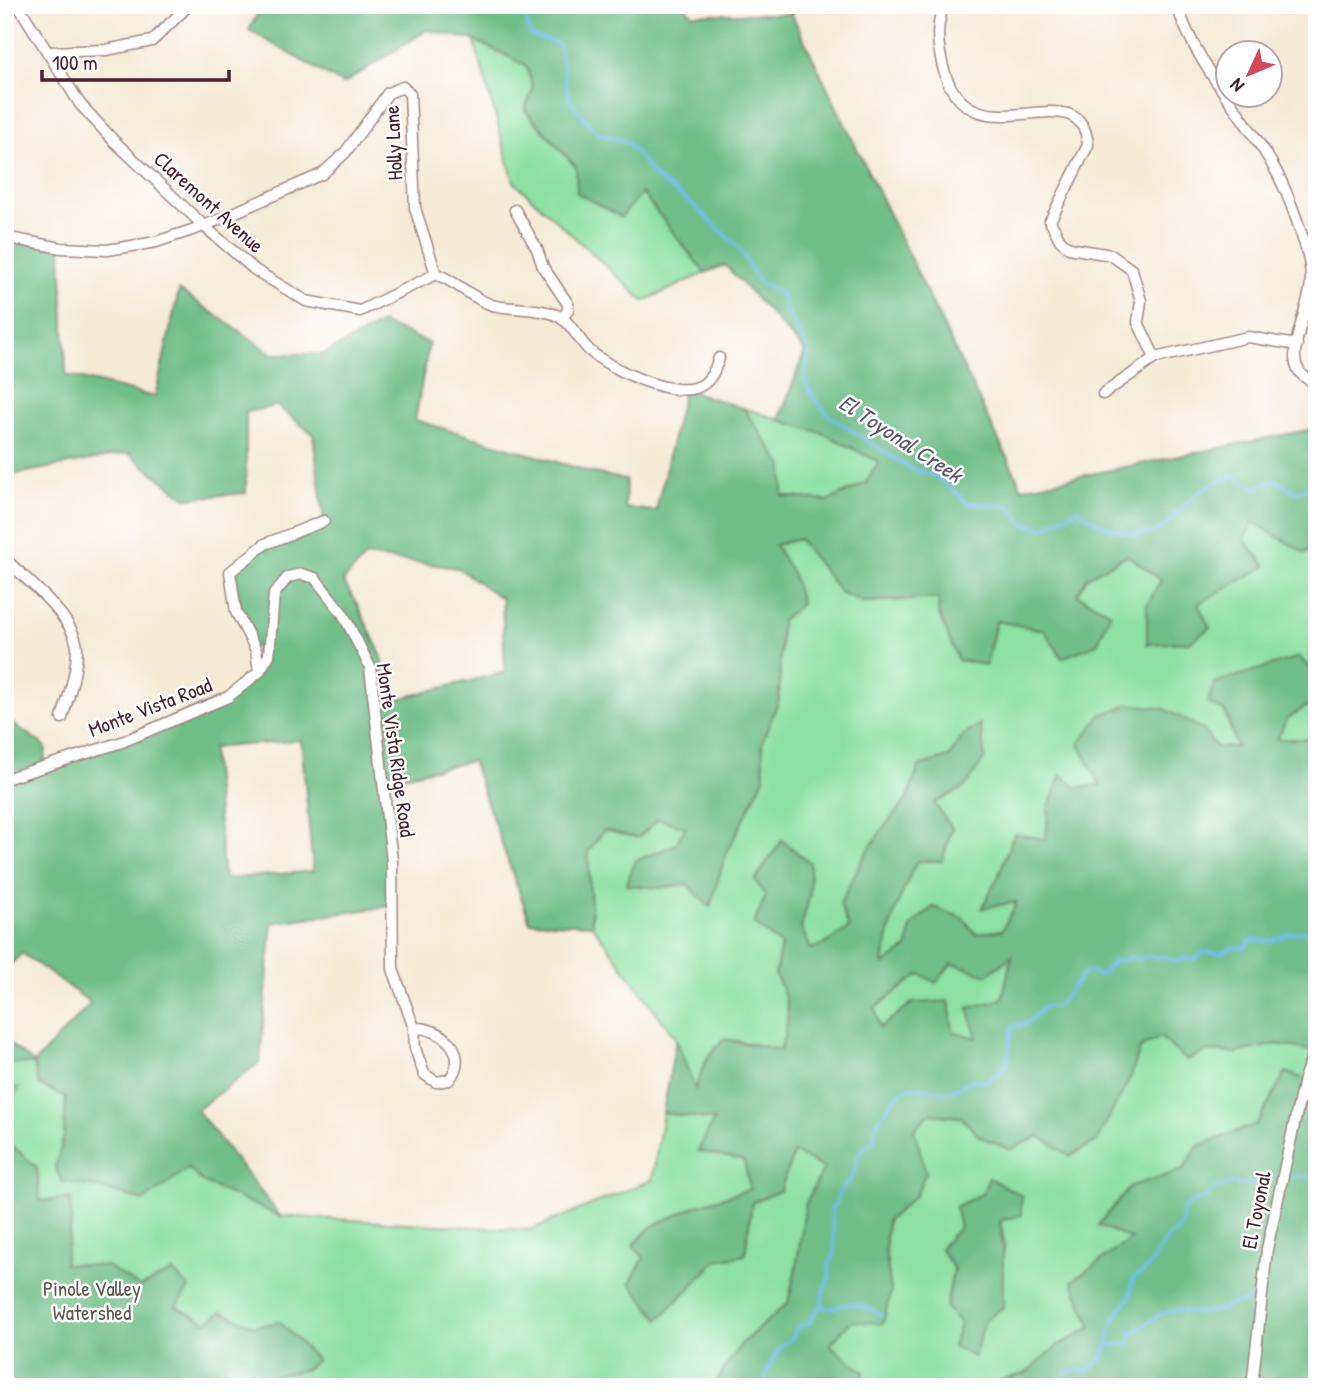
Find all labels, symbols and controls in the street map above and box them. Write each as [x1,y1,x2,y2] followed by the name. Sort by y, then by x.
[42,38,229,82] scale bar
[1214,38,1284,108] north arrow
[52,48,98,77] text: 100 m
[1224,73,1250,98] text: N
[377,105,409,181] street label: Holly Lane
[148,145,270,259] street label: Claremont Avenue
[833,387,971,491] water label: El Toyonal Creek
[369,661,423,839] street label: Monte Vista Ridge Road
[84,670,216,744] street label: Monte Vista Road
[1234,1168,1278,1251] street label: El Toyonal
[43,1274,141,1327] park label: Pinole Valley Watershed

